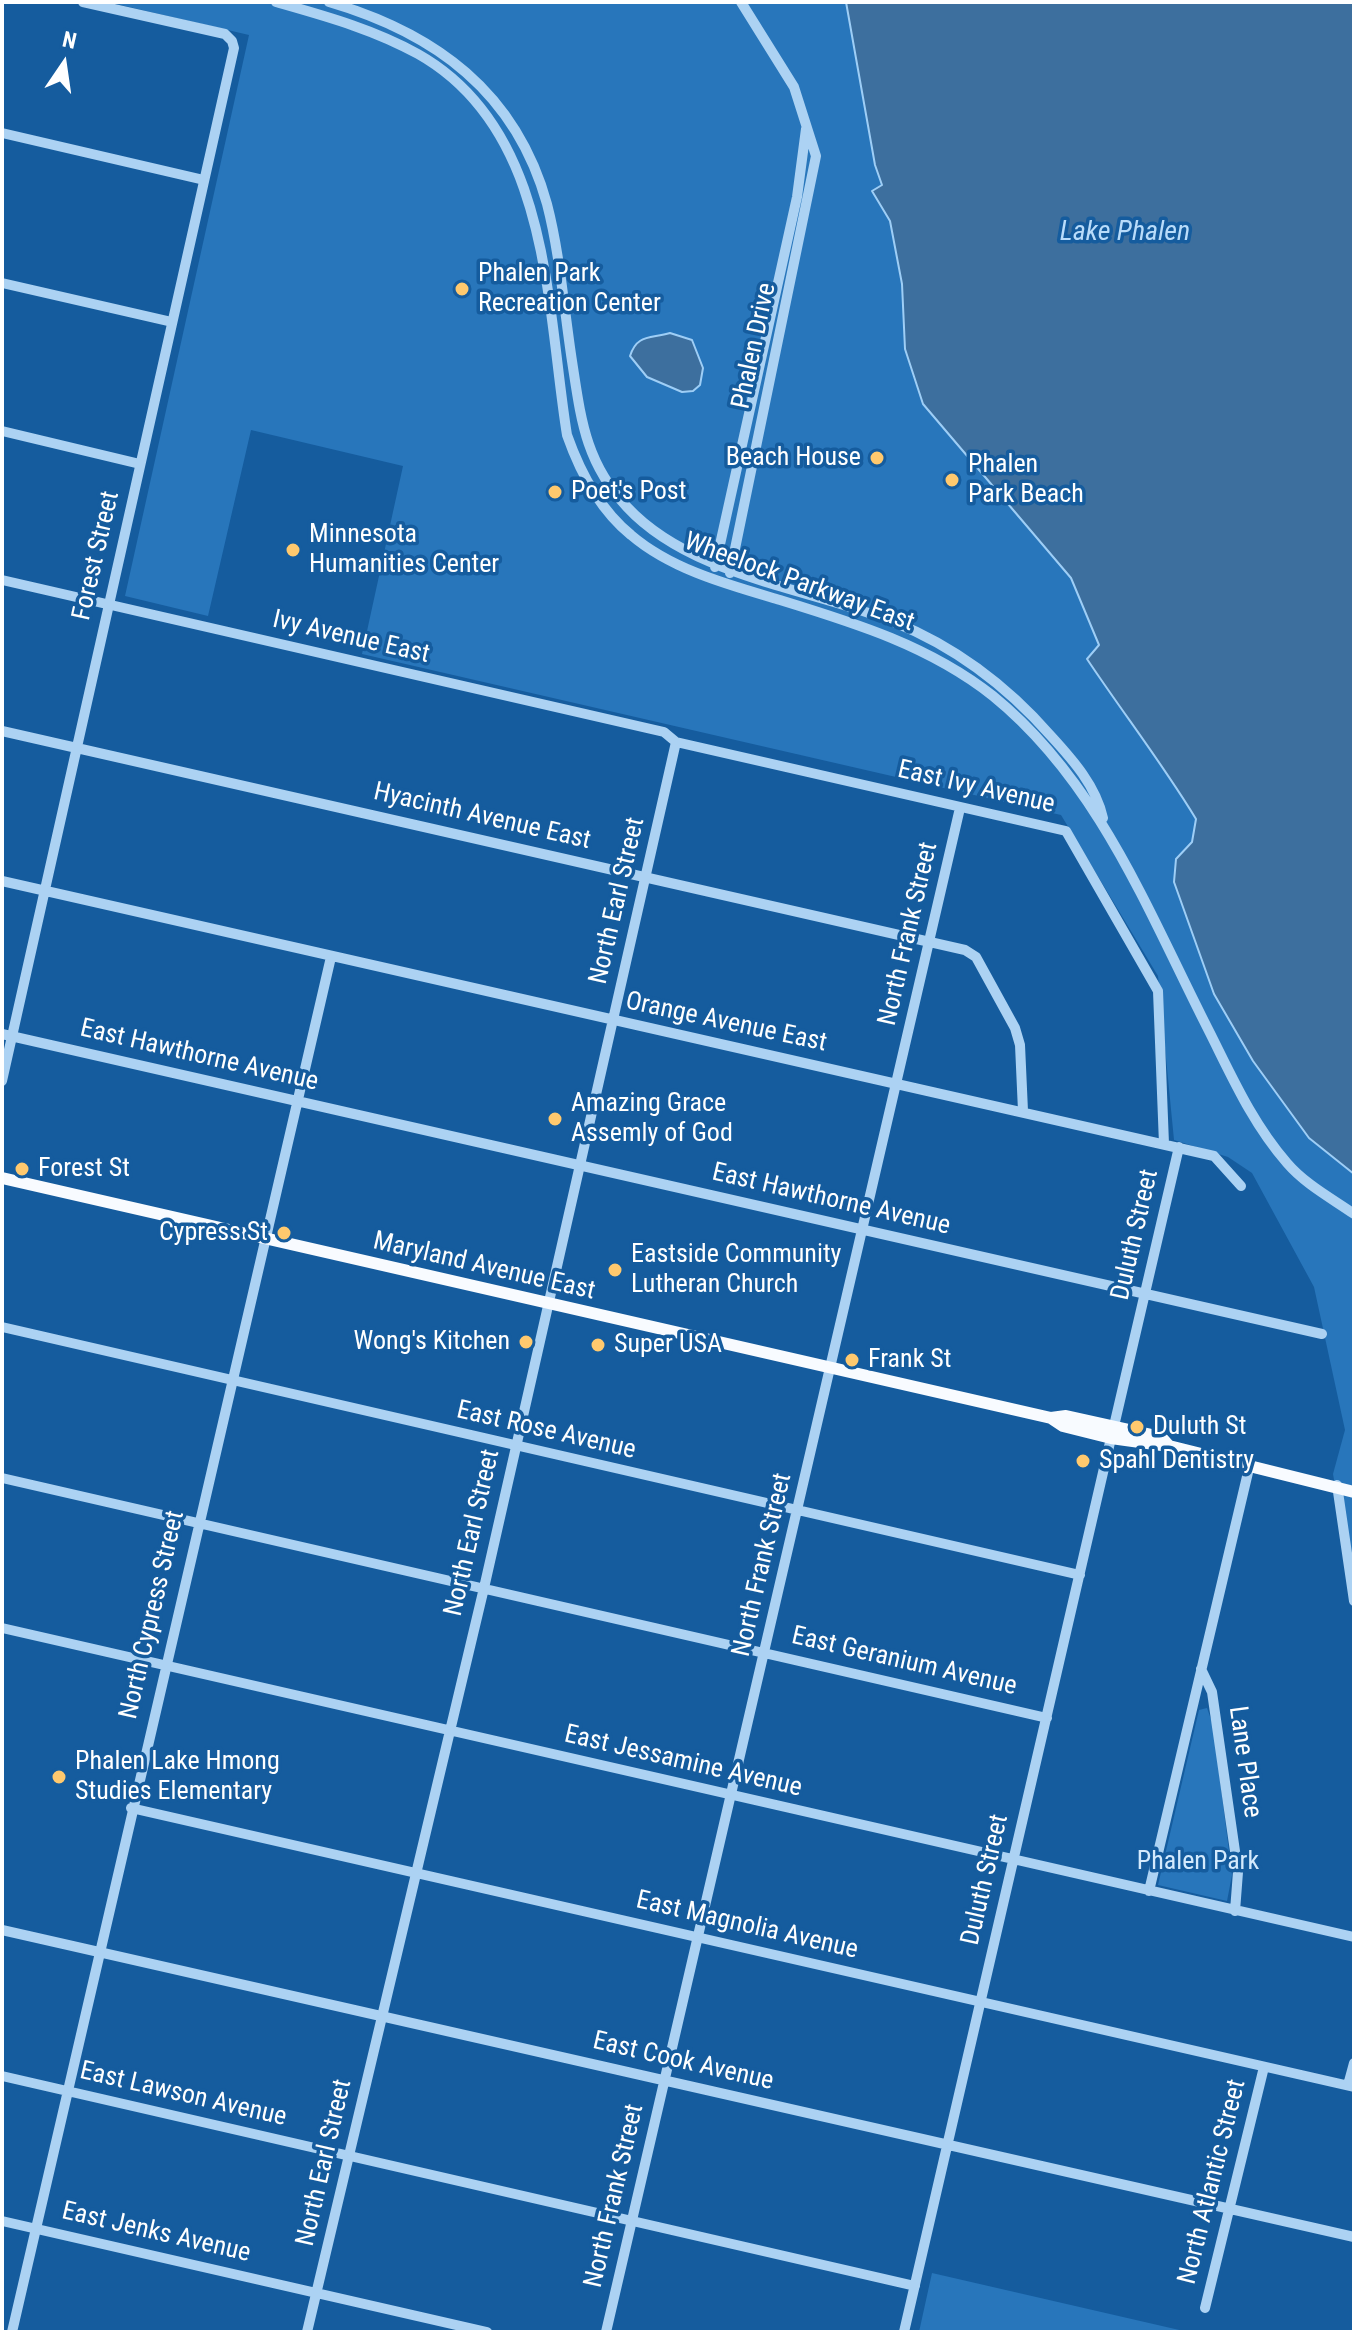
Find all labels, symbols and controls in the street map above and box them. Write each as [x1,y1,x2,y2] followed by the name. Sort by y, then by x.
[24,24,104,104] north arrow
[60,26,79,54] text: N
[1060,216,1190,250] water label: Lake Phalen
[478,258,661,320] place label: Phalen Park Recreation Center
[453,280,471,298] marker: Phalen Park Recreation Center
[726,280,784,412] street label: Phalen Drive
[726,442,861,474] place label: Beach House
[868,449,886,467] marker: Beach House
[968,449,1084,510] place label: Phalen Park Beach
[943,471,961,489] marker: Phalen Park Beach
[571,476,686,508] place label: Poet's Post
[546,483,564,501] marker: Poet's Post
[67,488,127,624] street label: Forest Street
[309,519,499,580] place label: Minnesota Humanities Center
[680,527,918,639] street label: Wheelock Parkway East
[284,541,302,559] marker: Minnesota Humanities Center
[269,605,433,671] street label: Ivy Avenue East
[894,755,1058,821] street label: East Ivy Avenue
[370,777,594,857] street label: Hyacinth Avenue East
[584,815,652,987] street label: North Earl Street
[873,839,945,1029] street label: North Frank Street
[623,986,829,1060] street label: Orange Avenue East
[77,1013,321,1099] street label: East Hawthorne Avenue
[571,1088,733,1150] place label: Amazing Grace Assemly of God
[546,1110,564,1128] marker: Amazing Grace Assemly of God
[38,1153,130,1185] place label: Forest St
[709,1157,953,1243] street label: East Hawthorne Avenue
[13,1160,31,1178] marker: Forest St
[1106,1167,1166,1303] street label: Duluth Street
[159,1217,268,1249] place label: Cypress St
[275,1224,293,1242] marker: Cypress St
[370,1226,598,1308] street label: Maryland Avenue East
[631,1239,841,1300] place label: Eastside Community Lutheran Church
[606,1261,624,1279] marker: Eastside Community Lutheran Church
[354,1326,510,1358] place label: Wong's Kitchen
[614,1329,722,1361] place label: Super USA
[517,1333,535,1351] marker: Wong's Kitchen
[589,1336,607,1354] marker: Super USA
[868,1344,951,1376] place label: Frank St
[843,1351,861,1369] marker: Frank St
[454,1395,638,1467] street label: East Rose Avenue
[1153,1411,1246,1443] place label: Duluth St
[1128,1418,1146,1436] marker: Duluth St
[1099,1445,1254,1477] place label: Spahl Dentistry
[439,1447,507,1619] street label: North Earl Street
[1074,1452,1092,1470] marker: Spahl Dentistry
[727,1470,799,1660] street label: North Frank Street
[114,1508,192,1722] street label: North Cypress Street
[789,1621,1019,1703] street label: East Geranium Avenue
[1221,1704,1267,1820] street label: Lane Place
[561,1719,805,1805] street label: East Jessamine Avenue
[75,1746,280,1808] place label: Phalen Lake Hmong Studies Elementary
[50,1768,68,1786] marker: Phalen Lake Hmong Studies Elementary
[956,1812,1016,1948] street label: Duluth Street
[1137,1846,1259,1878] park label: Phalen Park
[633,1885,861,1967] street label: East Magnolia Avenue
[590,2026,776,2098] street label: East Cook Avenue
[77,2056,289,2134] street label: East Lawson Avenue
[1172,2076,1254,2288] street label: North Atlantic Street
[291,2077,359,2249] street label: North Earl Street
[579,2101,651,2291] street label: North Frank Street
[59,2196,253,2270] street label: East Jenks Avenue

